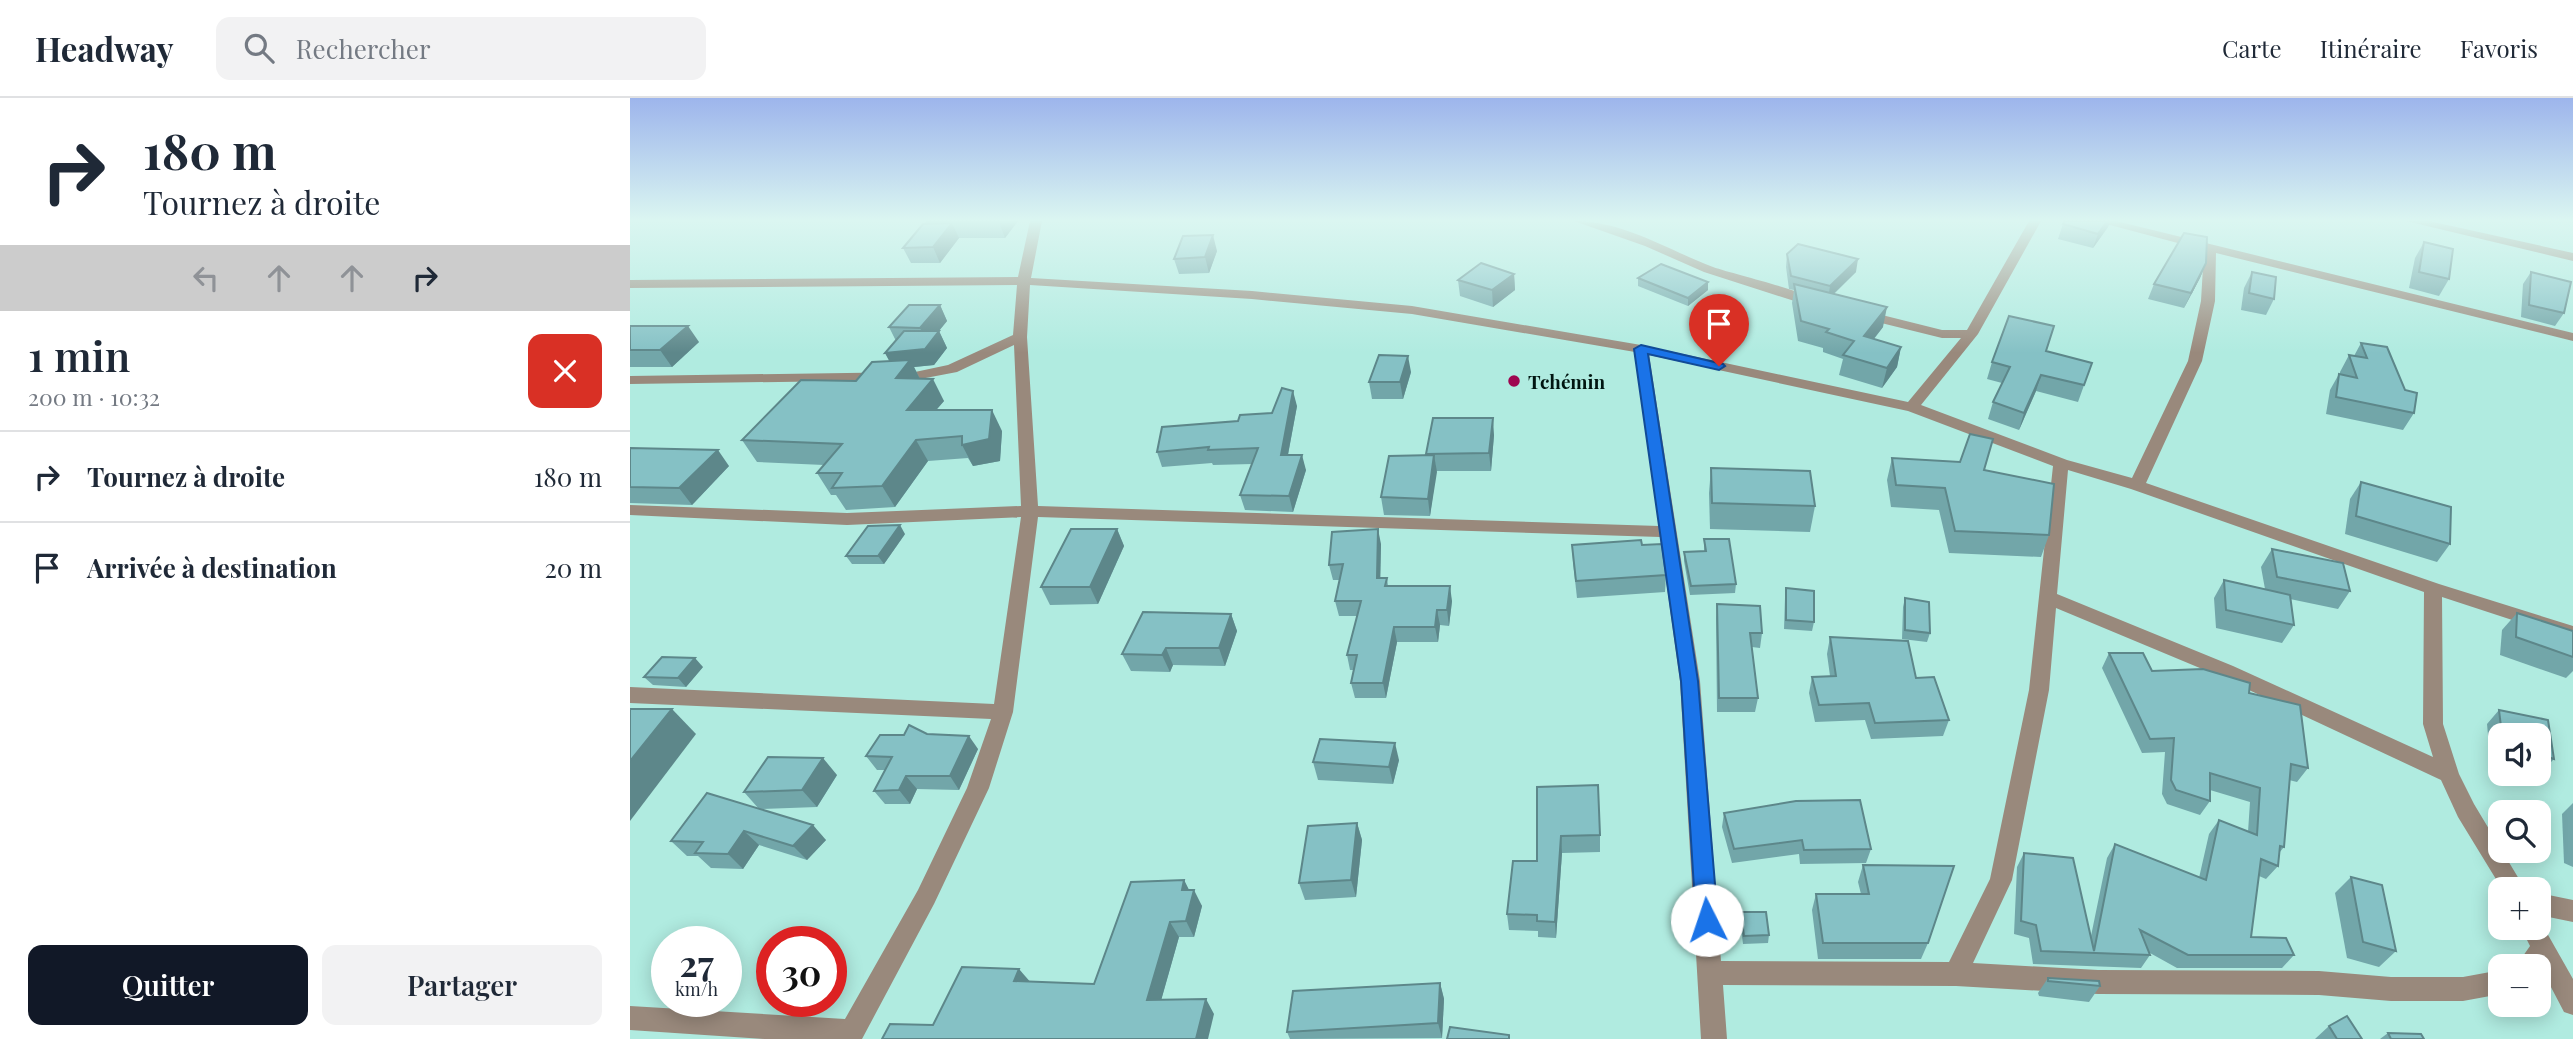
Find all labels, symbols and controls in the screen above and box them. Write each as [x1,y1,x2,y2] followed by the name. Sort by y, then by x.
[216,17,706,80] search box
[35,26,174,70] text: Headway
[240,29,278,67] icon: search
[296,31,431,66] text: Rechercher
[2222,32,2282,64] text: Carte
[2320,32,2422,64] text: Itinéraire
[2460,32,2538,64] text: Favoris
[143,117,277,182] text: 180 m
[28,126,119,217] icon: right
[143,180,381,223] text: Tournez à droite
[187,259,225,297] icon: left
[260,259,298,297] icon: ahead
[333,259,371,297] icon: ahead
[406,259,444,297] icon: right
[1689,294,1749,366] pin
[1700,305,1738,343] icon: arrive
[28,327,130,383] text: 1 min
[528,334,602,408] button: close
[1528,368,1606,394] place label: Tchémin
[1506,373,1522,389] marker: Tchémin
[28,381,160,412] text: 200 m · 10:32
[28,458,66,496] icon: right
[87,459,285,494] text: Tournez à droite
[534,459,602,494] text: 180 m
[28,549,66,587] icon: arrive
[87,550,337,585] text: Arrivée à destination
[544,550,602,585] text: 20 m
[2488,723,2551,1017] map controls
[2488,723,2551,786] button: sound
[2488,800,2551,863] button: search
[2488,877,2551,940] button: +
[1670,883,1744,957] position arrow
[756,926,847,1017] speed limit sign: 30
[679,939,714,986] text: 27
[28,945,308,1025] button: Quitter
[322,945,602,1025] button: Partager
[2488,954,2551,1017] button: −
[675,977,718,1001] text: km/h

